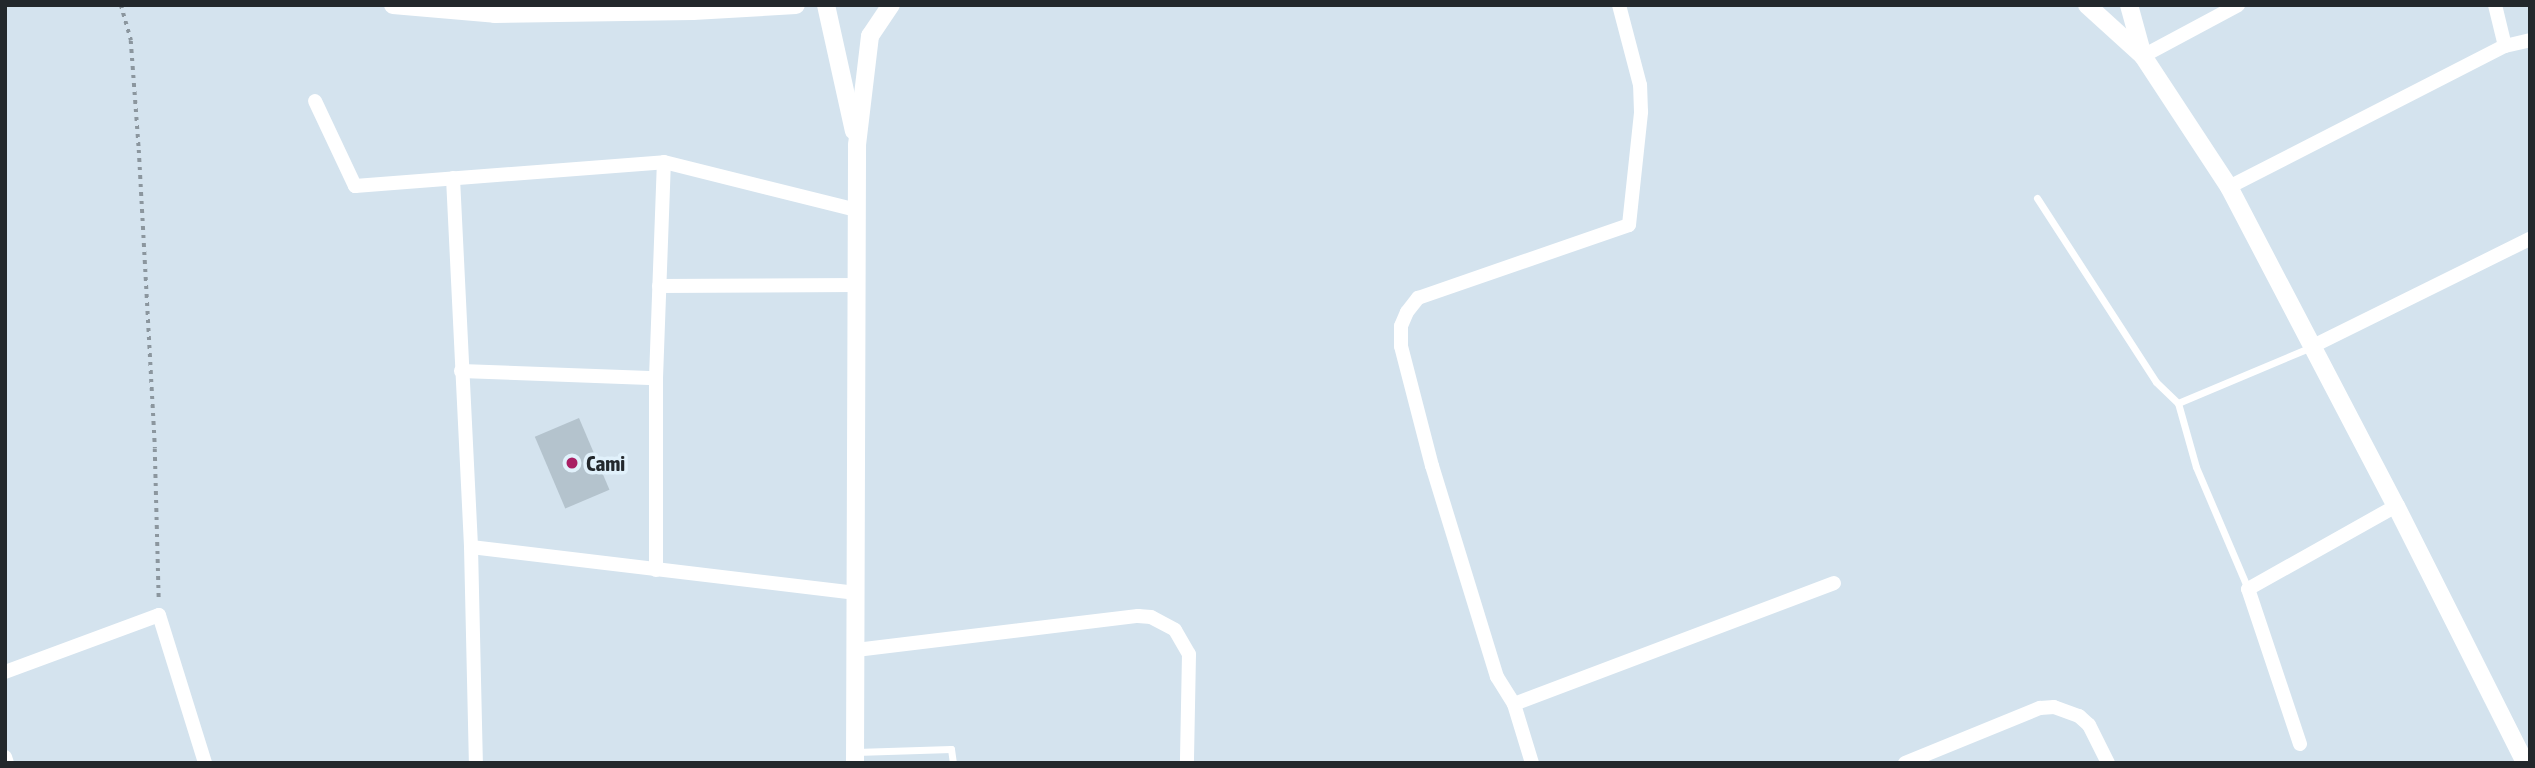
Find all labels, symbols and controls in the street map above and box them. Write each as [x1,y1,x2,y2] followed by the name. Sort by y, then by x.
[586,450,625,476] place label: Cami
[564,455,580,471] marker: Cami

